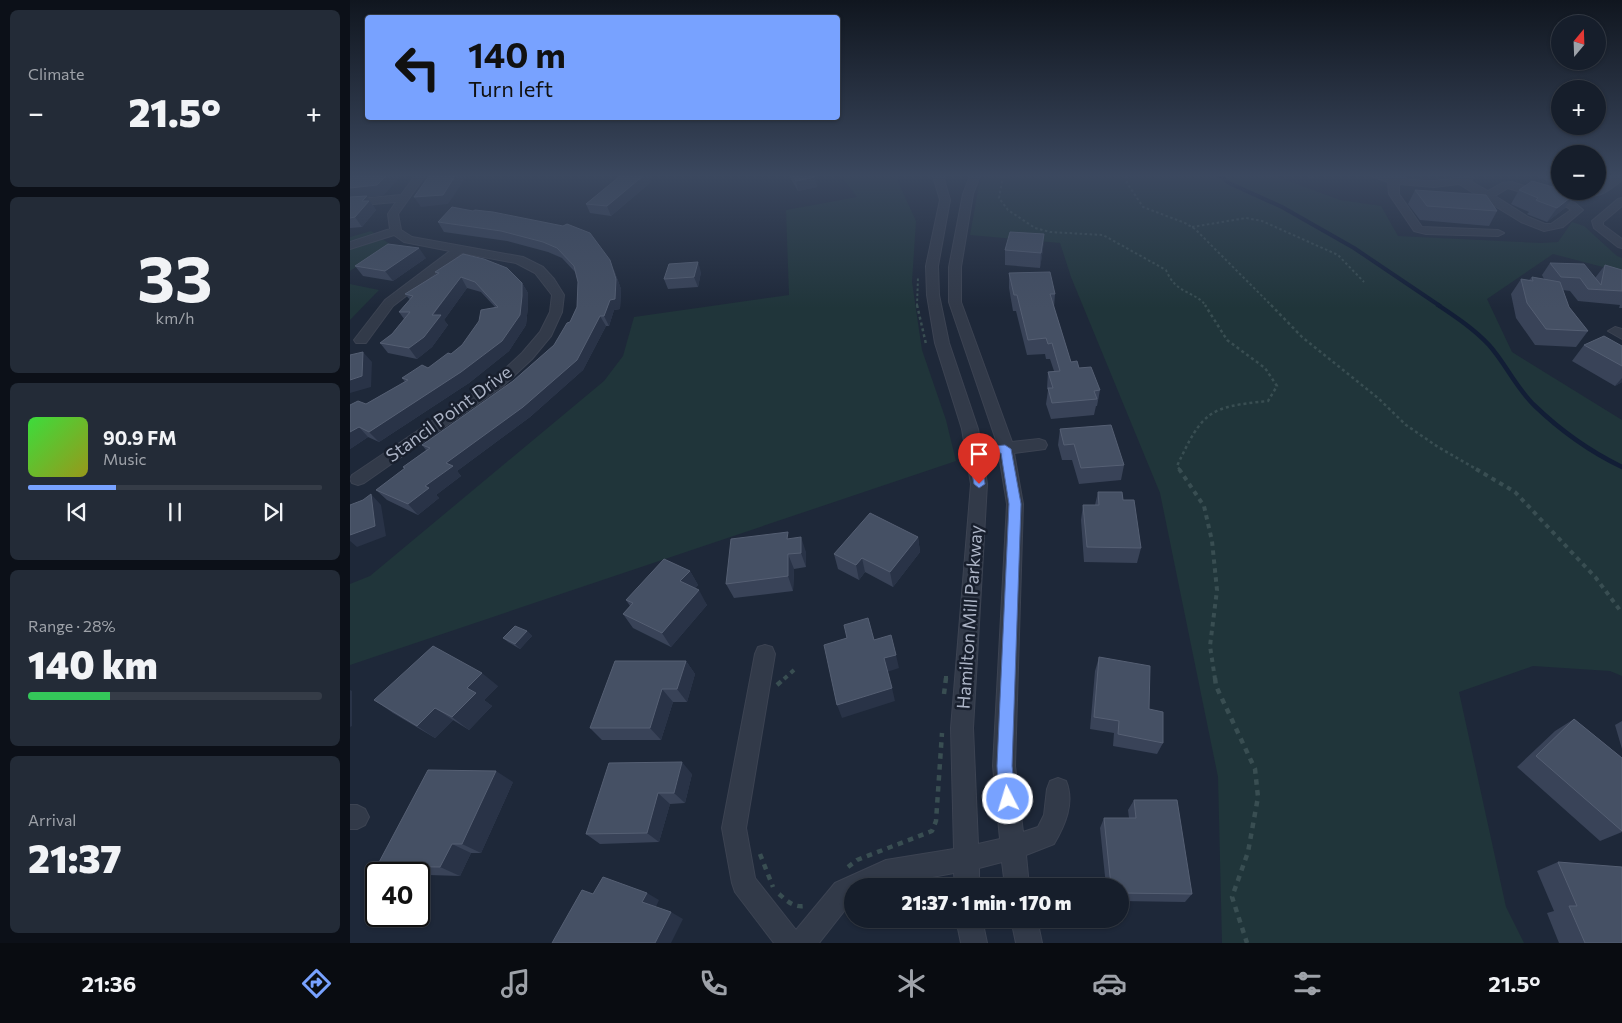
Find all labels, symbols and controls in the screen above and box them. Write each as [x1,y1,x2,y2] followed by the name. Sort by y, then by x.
[1551,15,1606,70] north arrow
[1551,15,1606,200] map controls
[468,32,566,75] text: 140 m
[385,35,450,100] icon: left
[28,64,84,83] text: Climate
[468,75,553,102] text: Turn left
[1551,80,1606,135] button: +
[128,88,221,135] text: 21.5°
[28,95,44,129] text: −
[306,95,322,129] text: +
[1551,145,1606,200] button: −
[137,236,213,315] text: 33
[156,308,194,327] text: km/h
[381,360,516,466] street label: Stancil Point Drive
[103,426,176,449] text: 90.9 FM
[958,433,1000,484] pin
[965,440,993,468] icon: arrive
[103,449,147,468] text: Music
[63,498,91,526] icon: previous
[161,498,189,526] icon: pause
[259,498,287,526] icon: next
[952,524,986,710] street label: Hamilton Mill Parkway
[28,616,116,635] text: Range · 28%
[28,640,158,687] text: 140 km
[981,772,1033,824] position arrow
[28,810,76,829] text: Arrival
[28,834,122,881] text: 21:37
[365,862,430,927] speed limit sign: 40
[902,891,1071,914] text: 21:37 · 1 min · 170 m
[299,966,334,1001] icon: directions
[498,966,533,1001] icon: music
[696,966,731,1001] icon: phone
[894,966,929,1001] icon: climate
[1092,966,1127,1001] icon: car
[1290,966,1325,1001] icon: filters
[82,970,136,997] text: 21:36
[1488,970,1540,997] text: 21.5°

